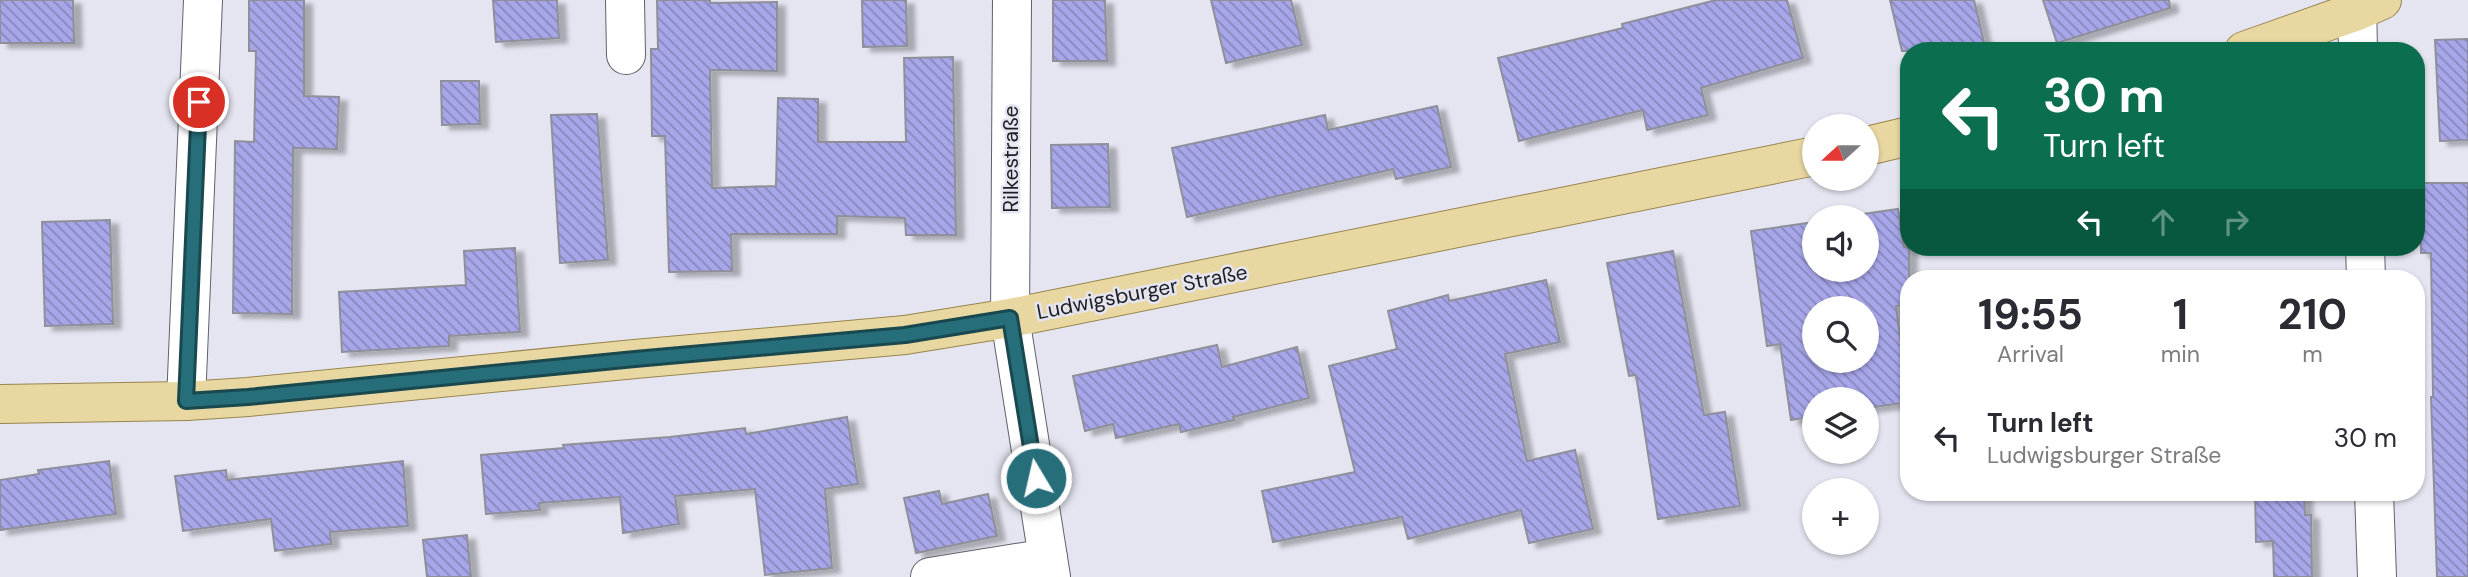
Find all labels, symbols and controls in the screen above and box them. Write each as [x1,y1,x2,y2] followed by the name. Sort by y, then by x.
[2043,63,2165,127] text: 30 m
[1928,70,2019,161] icon: left
[169,72,229,132] pin
[180,83,218,121] icon: arrive
[997,105,1025,212] street label: Rilkestraße
[1802,114,1880,191] north arrow
[1802,114,1879,555] map controls
[2043,125,2165,167] text: Turn left
[2071,203,2109,241] icon: left
[2144,203,2182,241] icon: ahead
[2217,203,2255,241] icon: right
[1802,205,1879,282] button: sound
[1034,258,1250,326] street label: Ludwigsburger Straße
[1978,287,2083,342] text: 19:55
[2173,287,2188,342] text: 1
[2278,287,2347,342] text: 210
[1802,296,1879,373] button: search
[1997,339,2064,369] text: Arrival
[2161,339,2200,369] text: min
[2302,339,2323,369] text: m
[1802,387,1879,464] button: layers
[1987,406,2094,440] text: Turn left
[1928,419,1966,457] icon: left
[2334,421,2397,455] text: 30 m
[1987,440,2221,470] text: Ludwigsburger Straße
[999,441,1073,515] position arrow
[1802,478,1879,555] button: +

